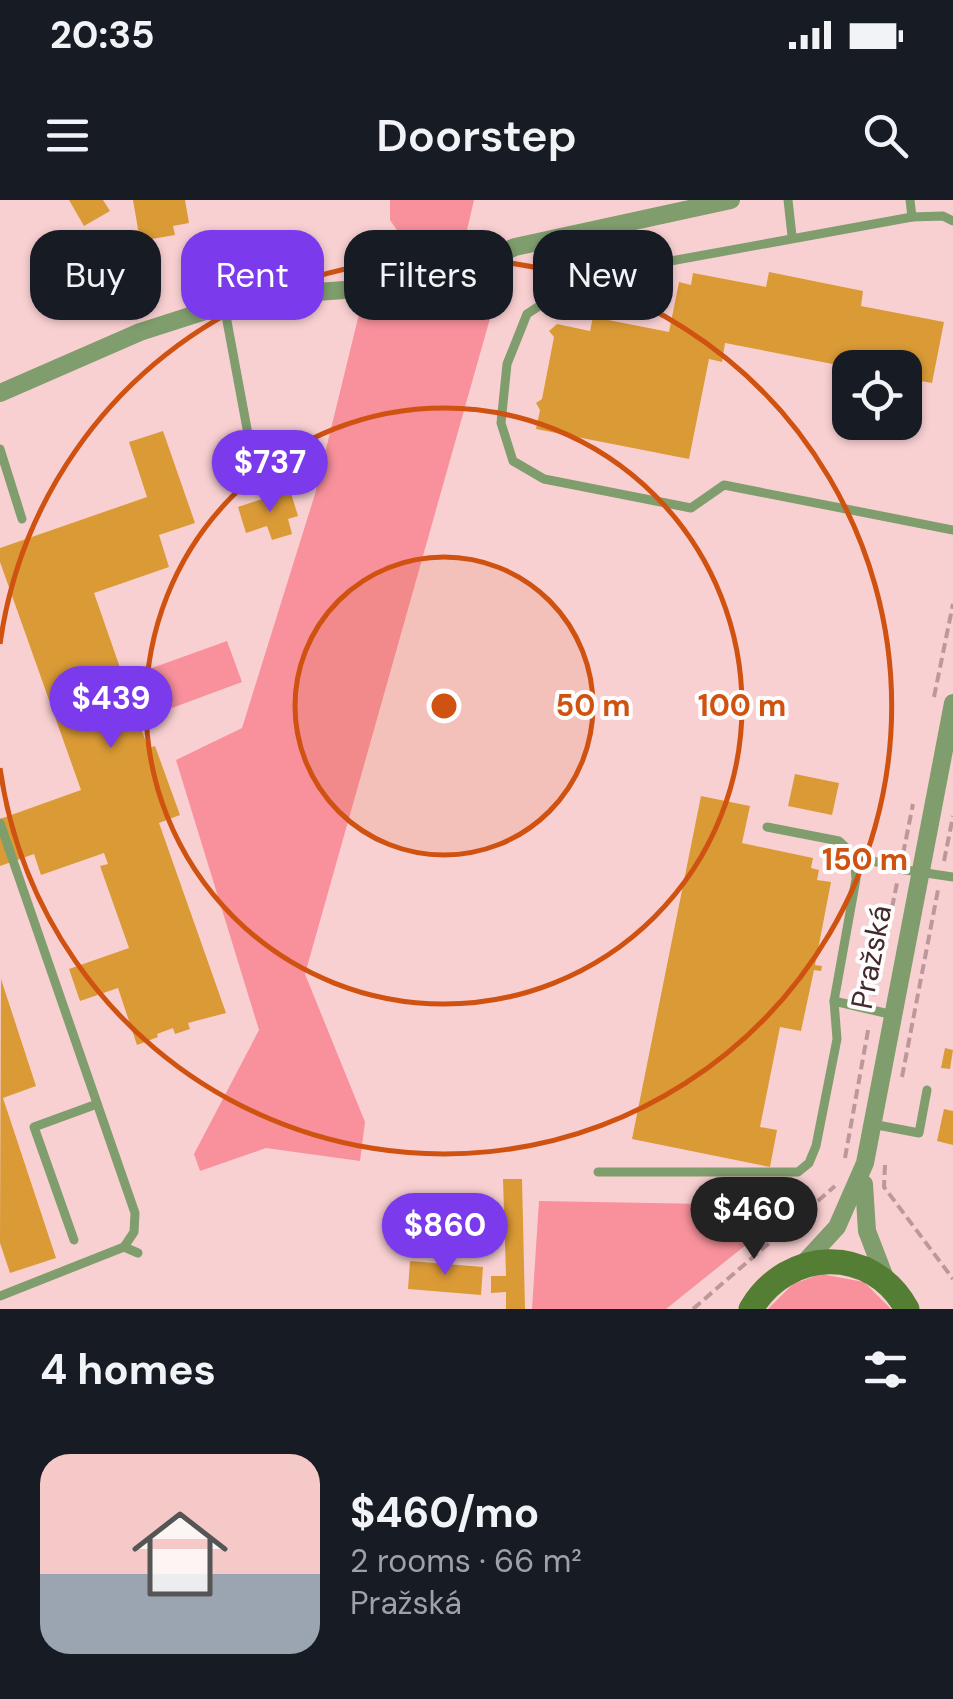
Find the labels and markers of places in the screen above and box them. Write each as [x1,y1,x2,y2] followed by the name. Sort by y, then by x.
[211,430,329,515] pin: $737
[52,666,170,751] pin: $439
[426,688,462,724] centre of rings
[695,1177,813,1262] pin: $460
[386,1193,504,1278] pin: $860

